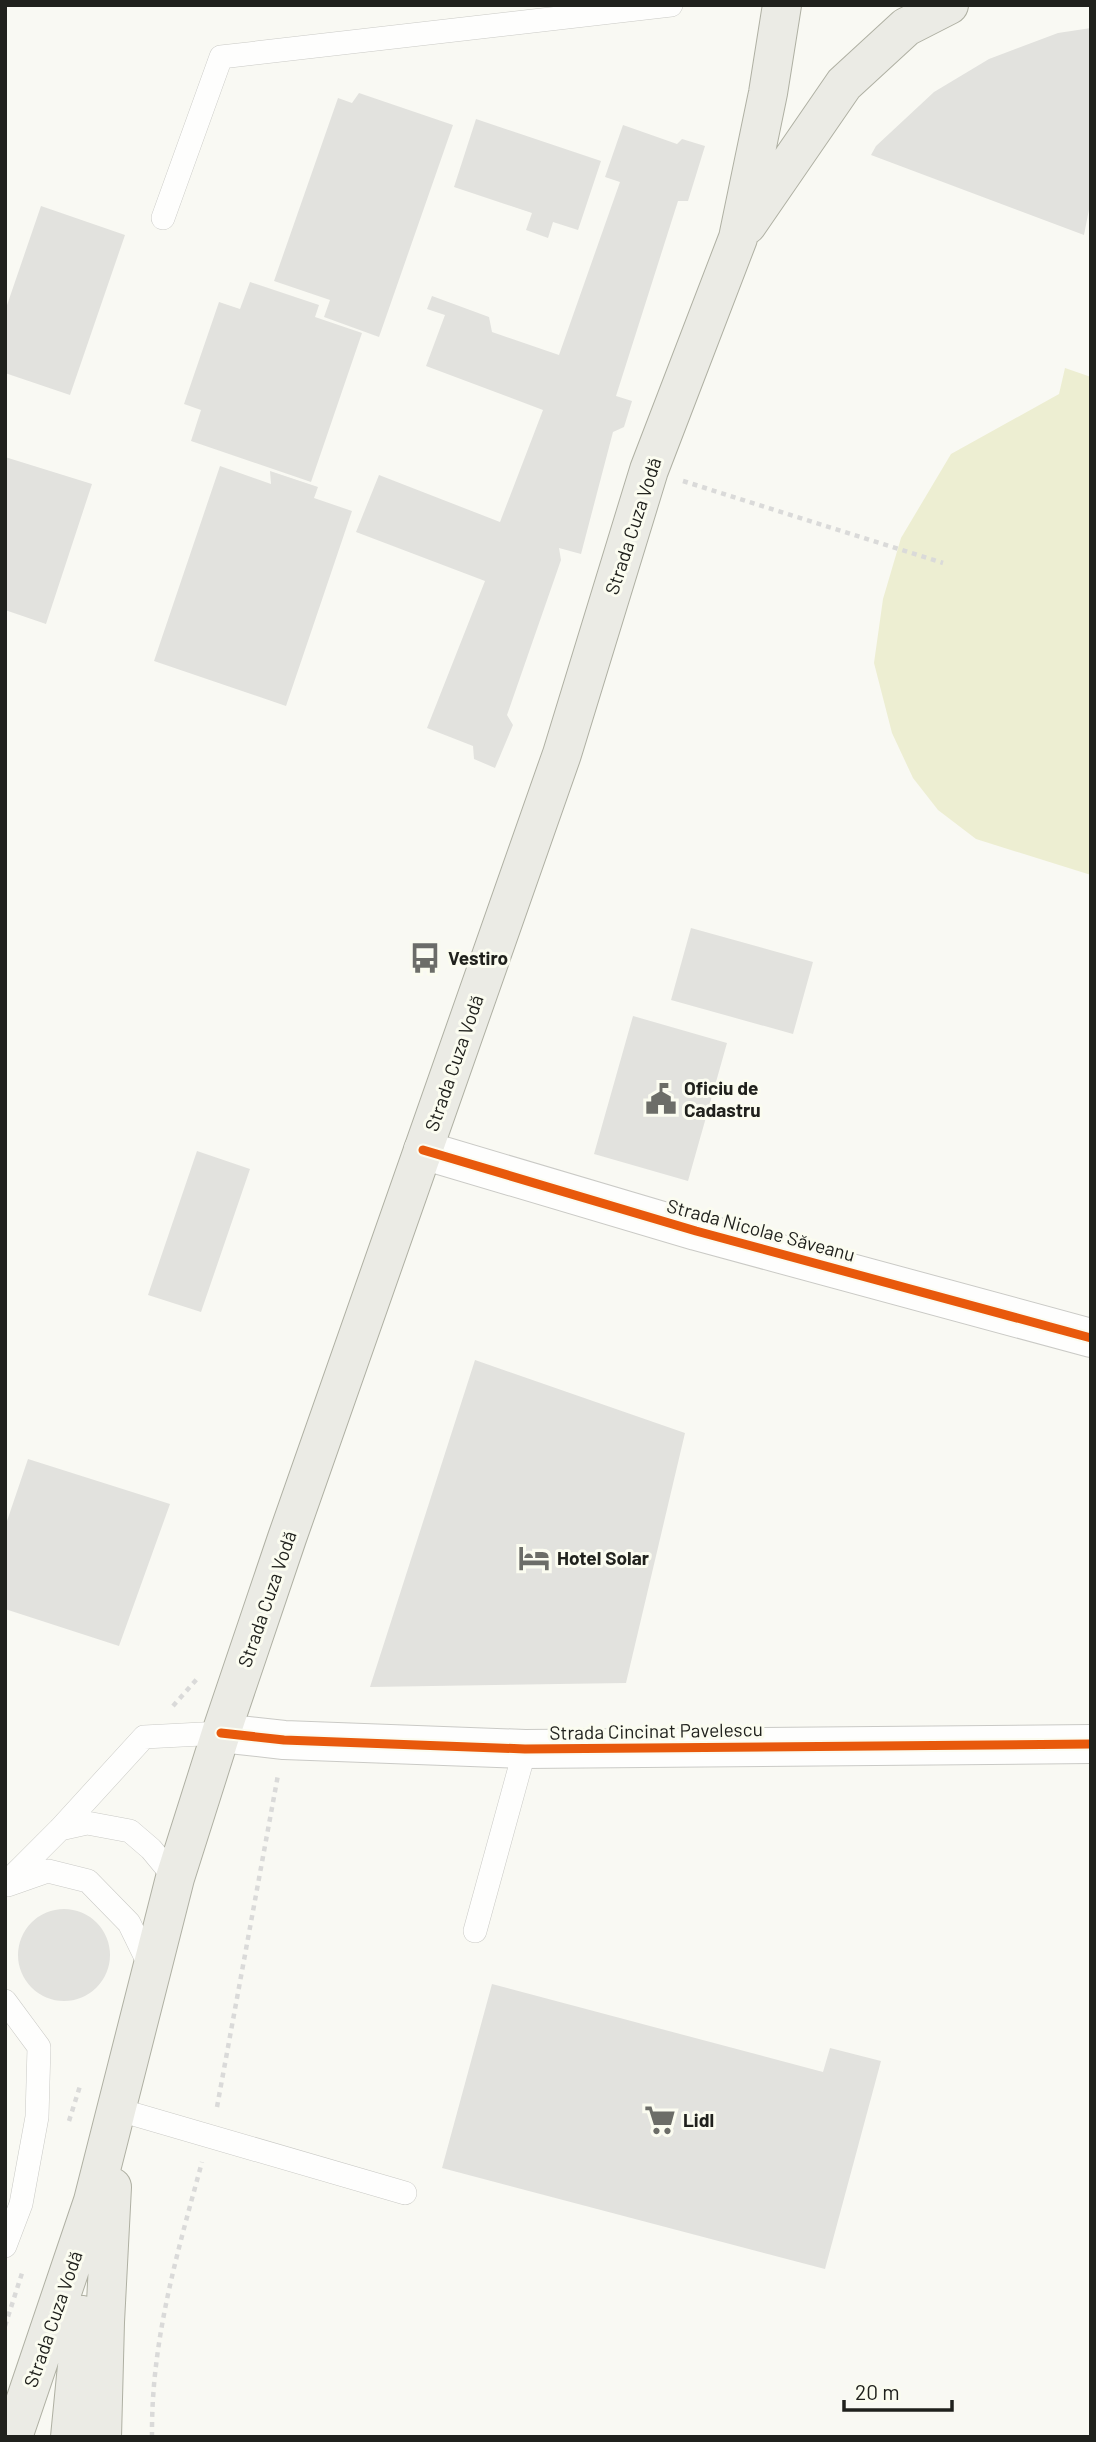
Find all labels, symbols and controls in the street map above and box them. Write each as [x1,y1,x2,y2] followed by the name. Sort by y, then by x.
[600,454,666,597] street label: Strada Cuza Vodă
[408,941,442,975] bus stop icon: Vestiro
[448,946,508,969] place label: Vestiro
[419,992,488,1134] street label: Strada Cuza Vodă
[684,1076,761,1121] place label: Oficiu de Cadastru
[644,1082,678,1116] public building icon: Oficiu de Cadastru
[665,1193,858,1266] street label: Strada Nicolae Săveanu
[232,1528,301,1670] street label: Strada Cuza Vodă
[517,1541,551,1575] hotel icon: Hotel Solar
[557,1546,650,1569] place label: Hotel Solar
[549,1717,763,1744] street label: Strada Cincinat Pavelescu
[643,2103,677,2137] supermarket icon: Lidl
[683,2108,714,2131] place label: Lidl
[18,2248,87,2390] street label: Strada Cuza Vodă
[844,2368,953,2412] scale bar
[855,2379,900,2404] text: 20 m

